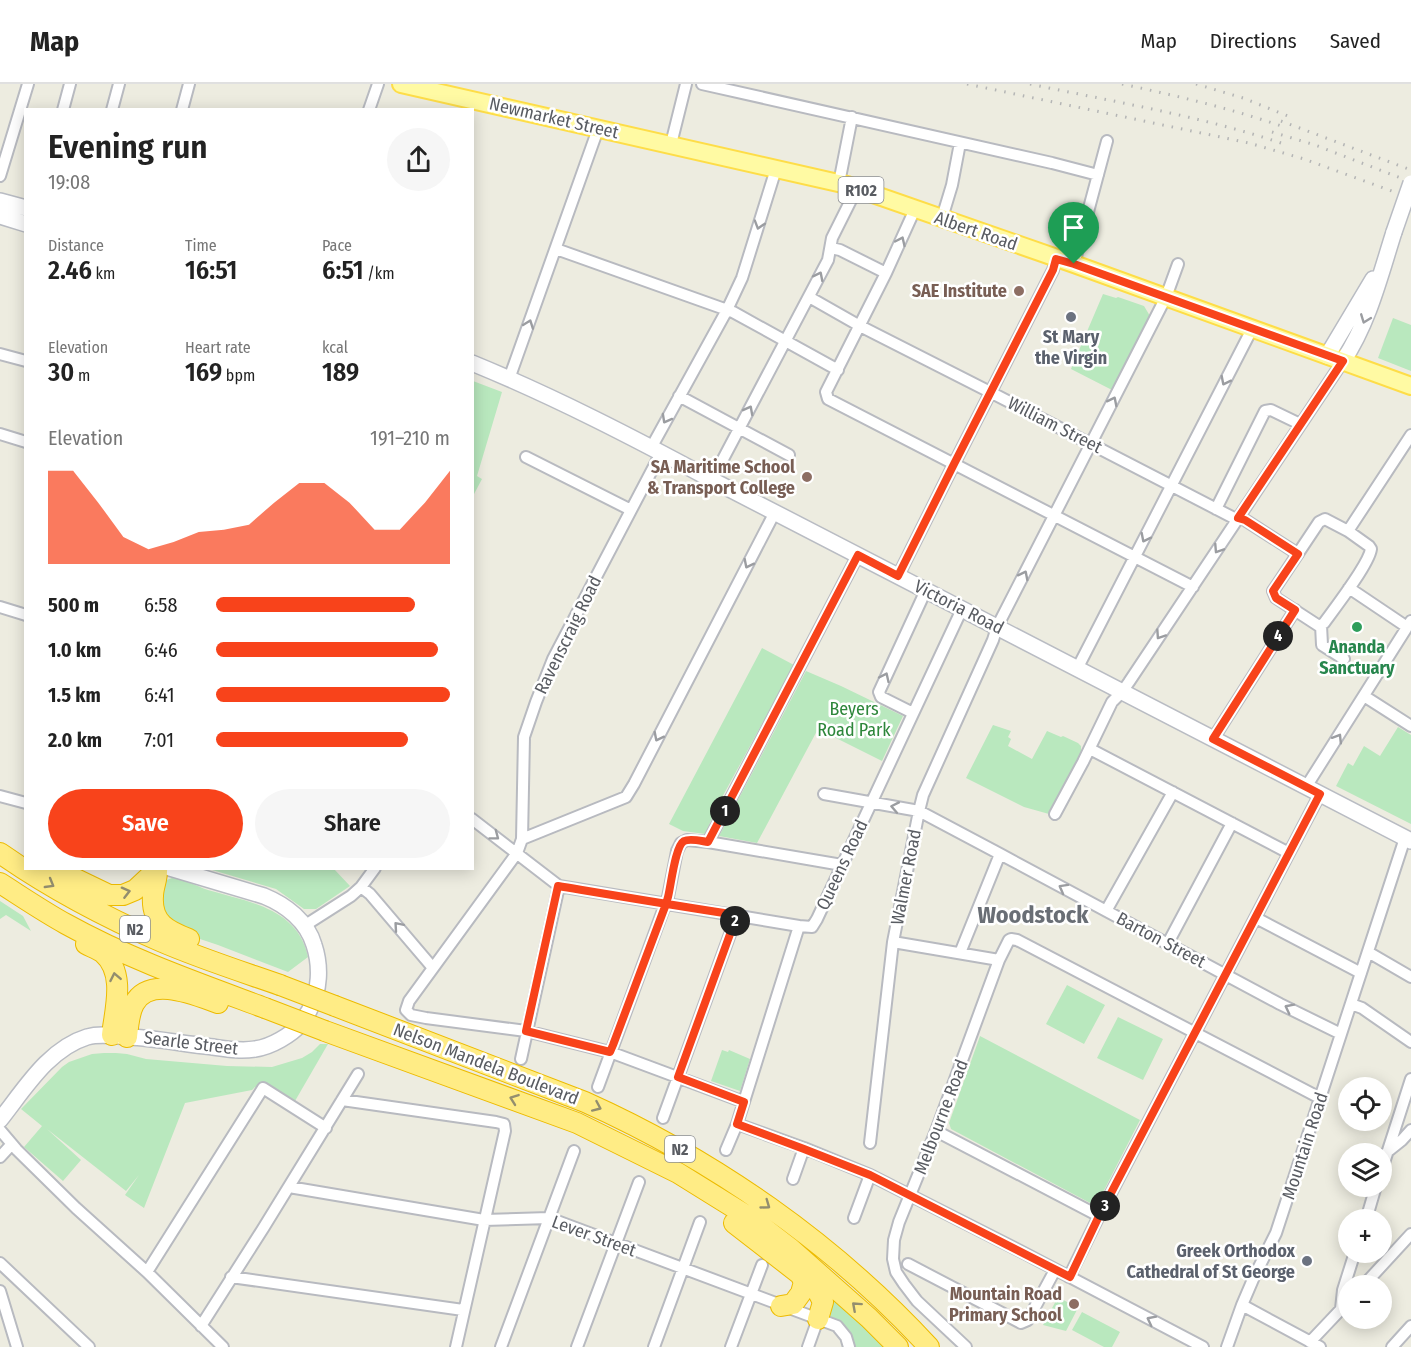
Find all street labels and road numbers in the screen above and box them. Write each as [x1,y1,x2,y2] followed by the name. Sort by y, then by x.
[487,92,621,144] street label: Newmarket Street
[838,177,884,203] road number: R102
[932,207,1020,255] street label: Albert Road
[1004,392,1106,458] street label: William Street
[530,572,606,698] street label: Ravenscraig Road
[910,575,1008,639] street label: Victoria Road
[811,816,873,914] street label: Queens Road
[886,827,926,927] street label: Walmer Road
[1113,907,1210,973] street label: Barton Street
[120,916,150,942] road number: N2
[390,1018,582,1110] street label: Nelson Mandela Boulevard
[143,1026,239,1060] street label: Searle Street
[909,1057,973,1177] street label: Melbourne Road
[1277,1090,1333,1202] street label: Mountain Road
[665,1136,695,1162] road number: N2
[549,1211,639,1261] street label: Lever Street

